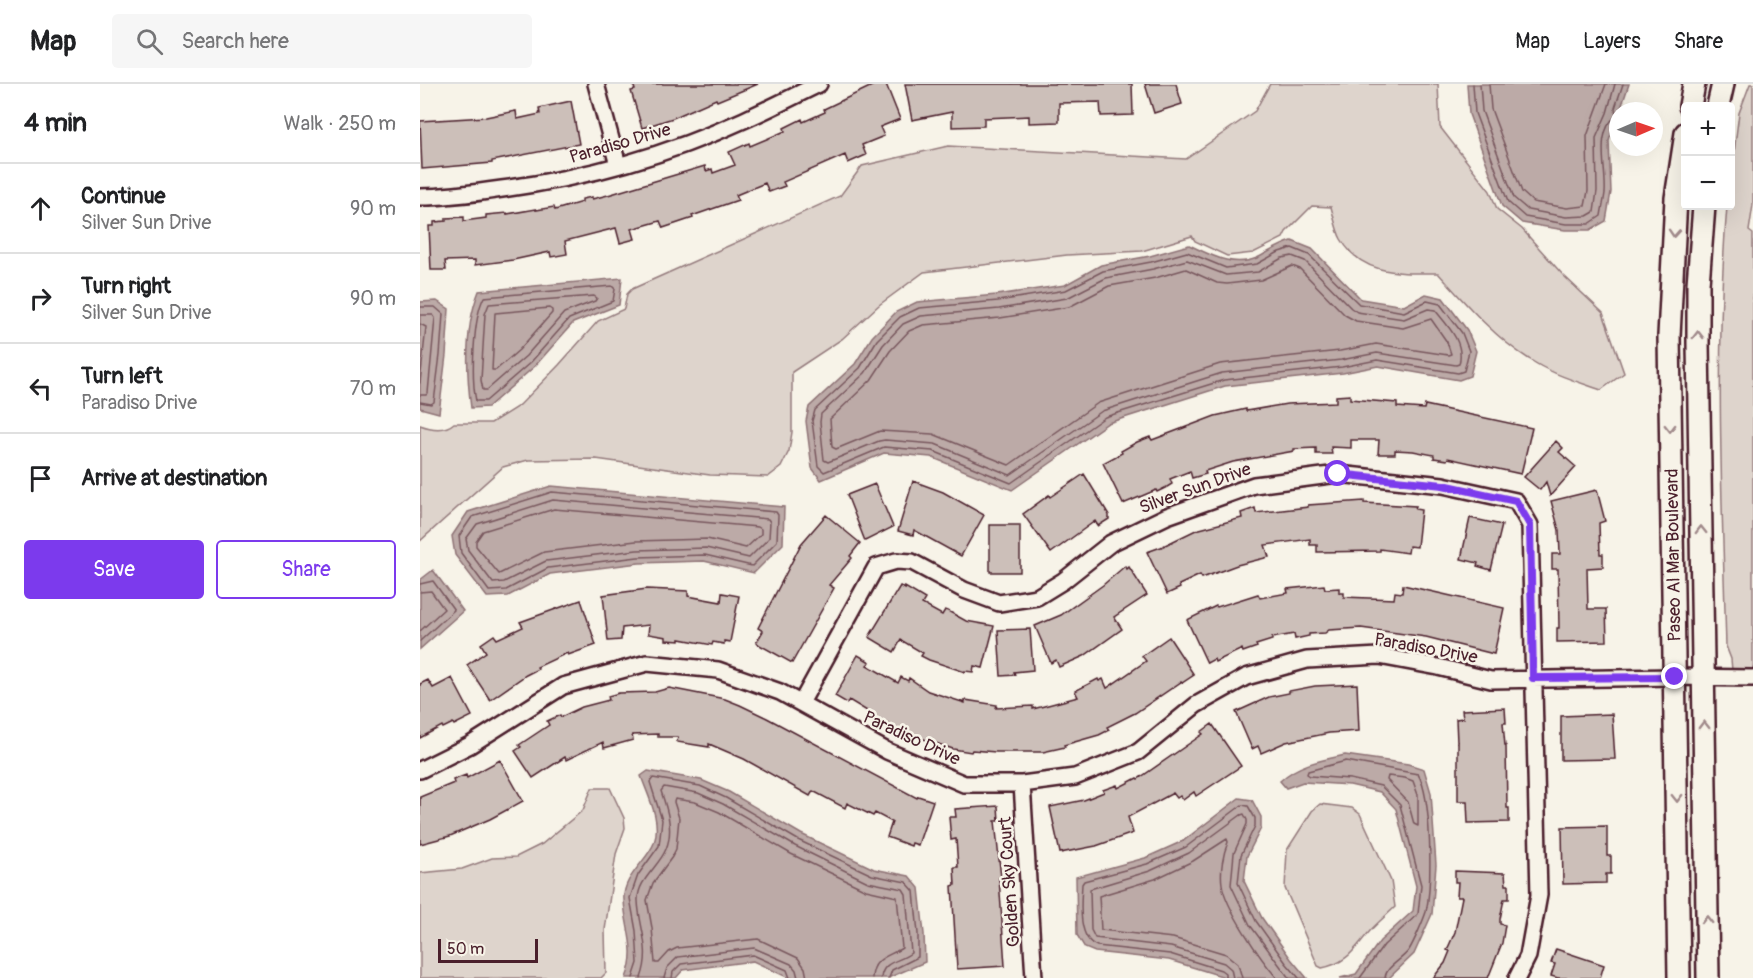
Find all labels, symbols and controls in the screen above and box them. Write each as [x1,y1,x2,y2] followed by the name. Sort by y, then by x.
[112,14,532,68] search box
[30,24,76,59] text: Map
[133,25,166,58] icon: search
[181,27,289,55] text: Search here
[1515,28,1550,55] text: Map
[1583,28,1641,55] text: Layers
[1674,28,1723,55] text: Share
[1609,102,1663,156] north arrow
[1681,102,1735,210] map controls
[1681,102,1735,156] button: +
[24,107,87,139] text: 4 min
[284,111,396,136] text: Walk · 250 m
[567,118,674,169] street label: Paradiso Drive
[1681,156,1735,210] button: −
[81,182,165,210] text: Continue
[24,192,57,225] icon: ahead
[350,196,396,221] text: 90 m
[81,210,211,235] text: Silver Sun Drive
[1667,228,1680,237] one-way arrow
[81,272,171,300] text: Turn right
[24,282,57,315] icon: right
[350,286,396,311] text: 90 m
[81,300,211,325] text: Silver Sun Drive
[1692,330,1704,339] one-way arrow
[81,362,163,390] text: Turn left
[24,372,57,405] icon: left
[350,376,396,401] text: 70 m
[81,390,197,415] text: Paradiso Drive
[1664,423,1676,432] one-way arrow
[1136,458,1254,519] street label: Silver Sun Drive
[1324,460,1350,486] route start
[24,462,57,495] icon: arrive
[81,464,267,492] text: Arrive at destination
[1660,468,1687,642] street label: Paseo Al Mar Boulevard
[1695,525,1707,534] one-way arrow
[24,540,204,599] button: Save
[216,540,396,599] button: Share
[1372,628,1479,669] street label: Paradiso Drive
[1661,663,1687,689] route end
[860,706,964,771] street label: Paradiso Drive
[1698,720,1710,729] one-way arrow
[1671,794,1683,803] one-way arrow
[993,815,1026,948] street label: Golden Sky Court
[1701,915,1713,924] one-way arrow
[438,936,538,964] scale bar
[447,939,484,959] text: 50 m

